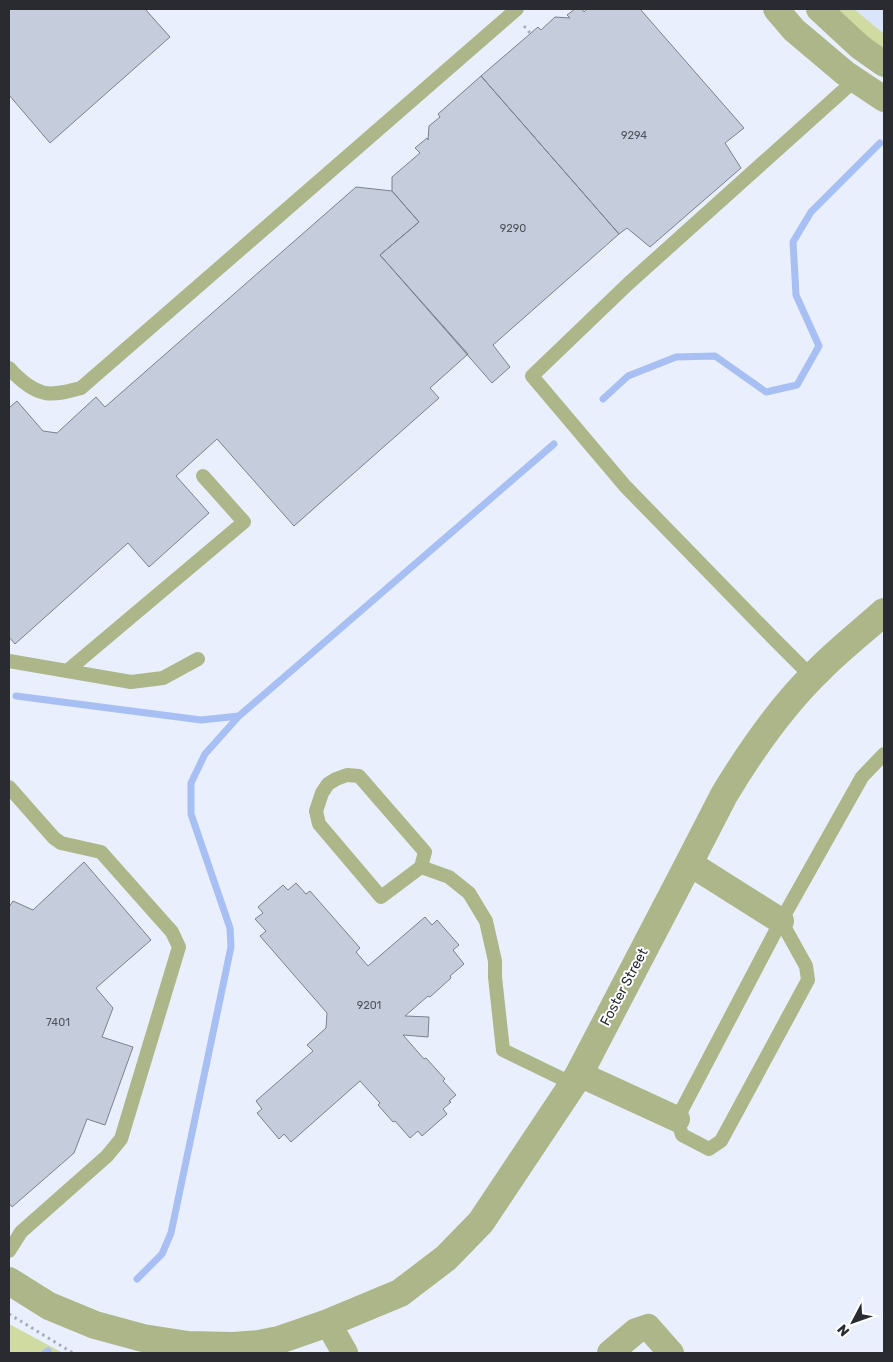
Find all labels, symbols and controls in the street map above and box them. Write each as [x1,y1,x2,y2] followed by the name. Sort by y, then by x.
[621,129,647,142] house number: 9294
[500,222,526,235] house number: 9290
[596,945,652,1029] street label: Foster Street
[357,999,381,1012] house number: 9201
[46,1016,70,1029] house number: 7401
[828,1297,878,1347] north arrow
[834,1321,853,1340] text: N

